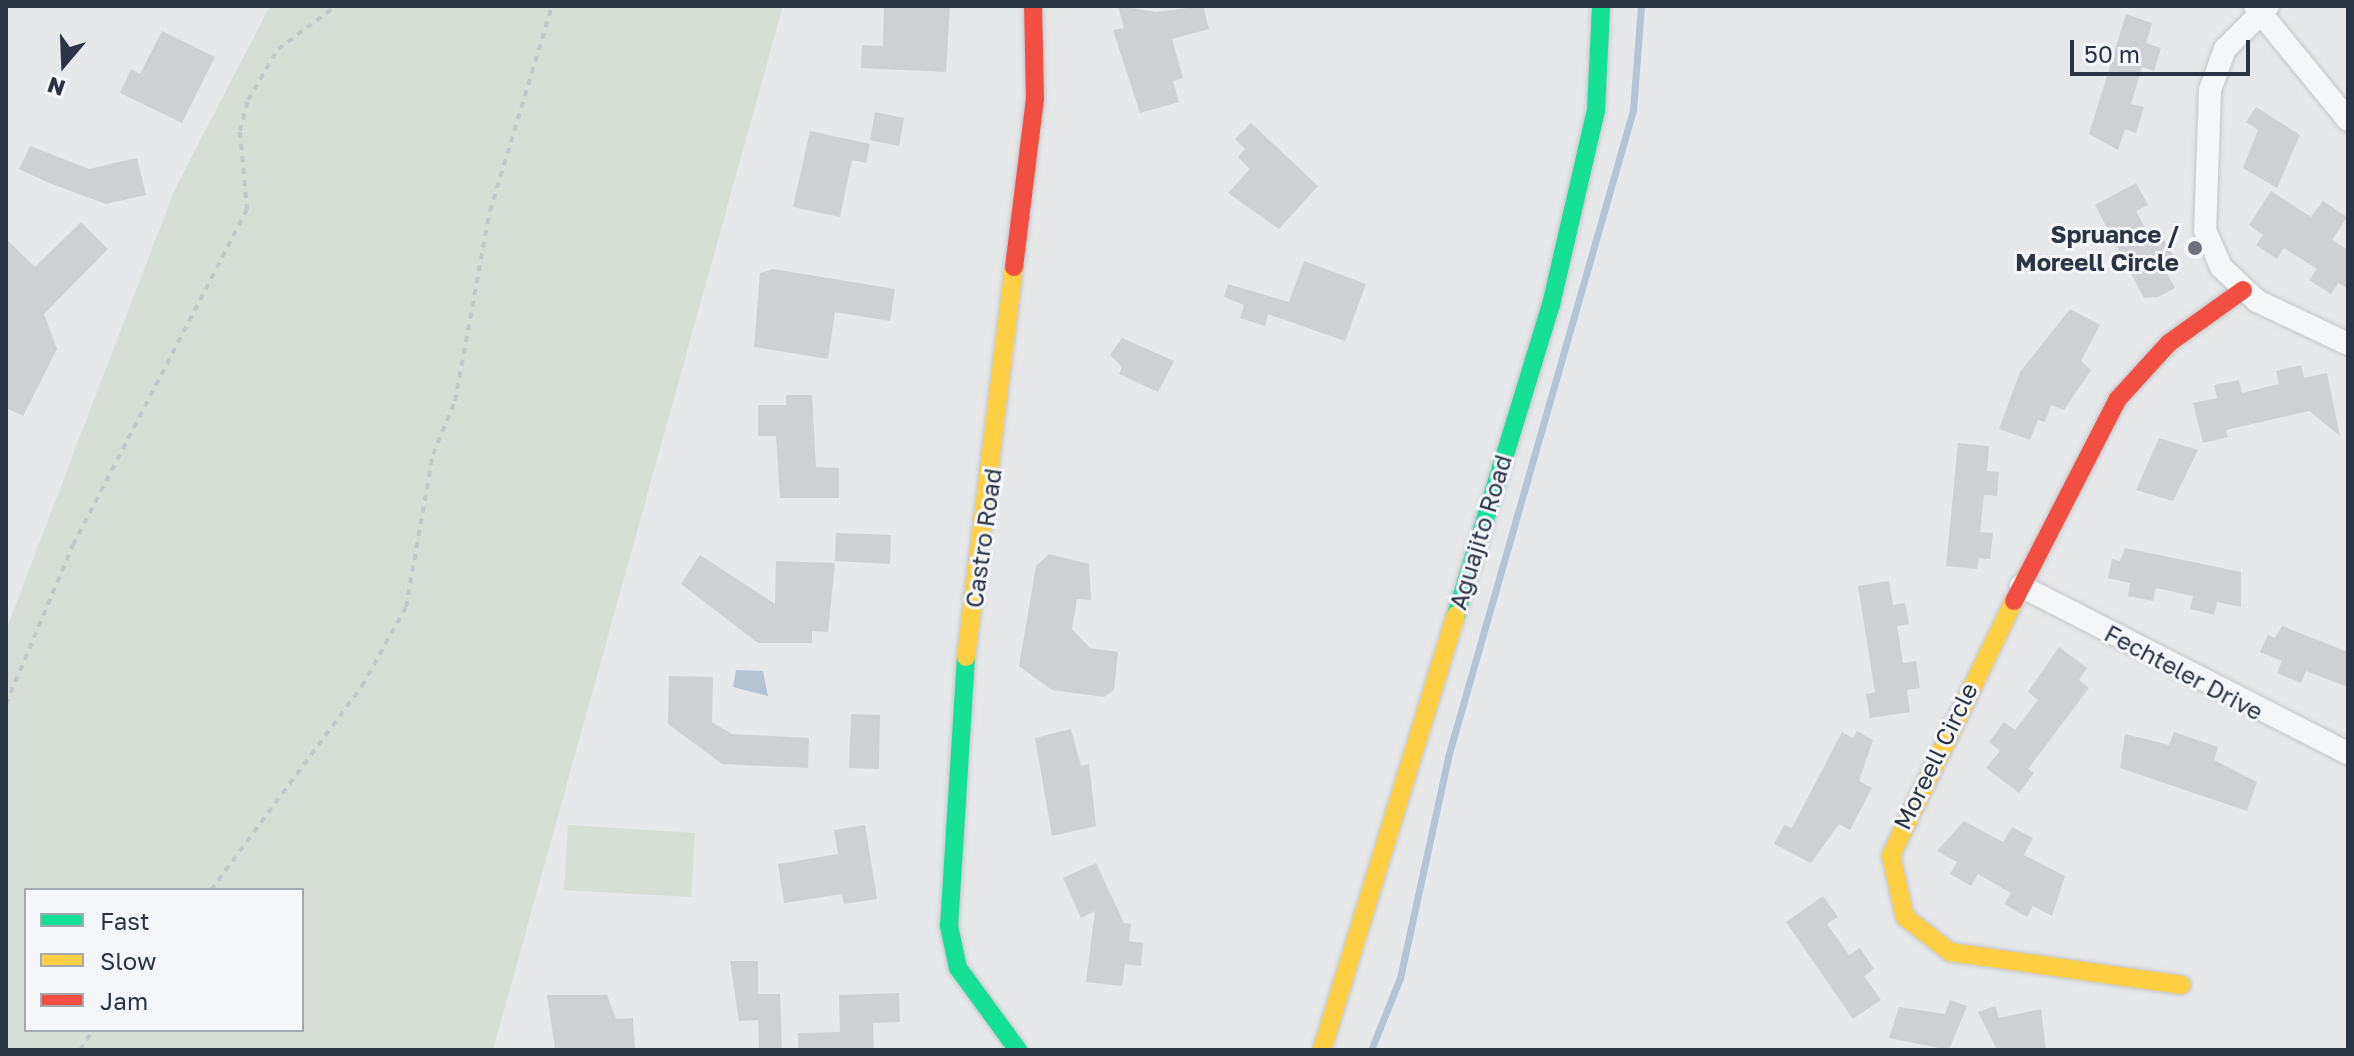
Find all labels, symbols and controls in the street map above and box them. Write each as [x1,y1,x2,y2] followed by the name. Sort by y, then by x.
[24,24,104,104] north arrow
[2074,24,2254,74] scale bar
[2084,39,2140,68] text: 50 m
[44,72,68,103] text: N
[2015,220,2179,276] place label: Spruance / Moreell Circle
[2186,239,2204,257] marker: Spruance / Moreell Circle
[1443,451,1517,613] street label: Aguajito Road
[959,466,1007,610] street label: Castro Road
[2100,618,2268,726] street label: Fechteler Drive
[1887,678,1983,834] street label: Moreell Circle
[24,888,304,1032] legend
[100,906,150,935] text: Fast
[100,946,156,975] text: Slow
[100,986,148,1015] text: Jam

